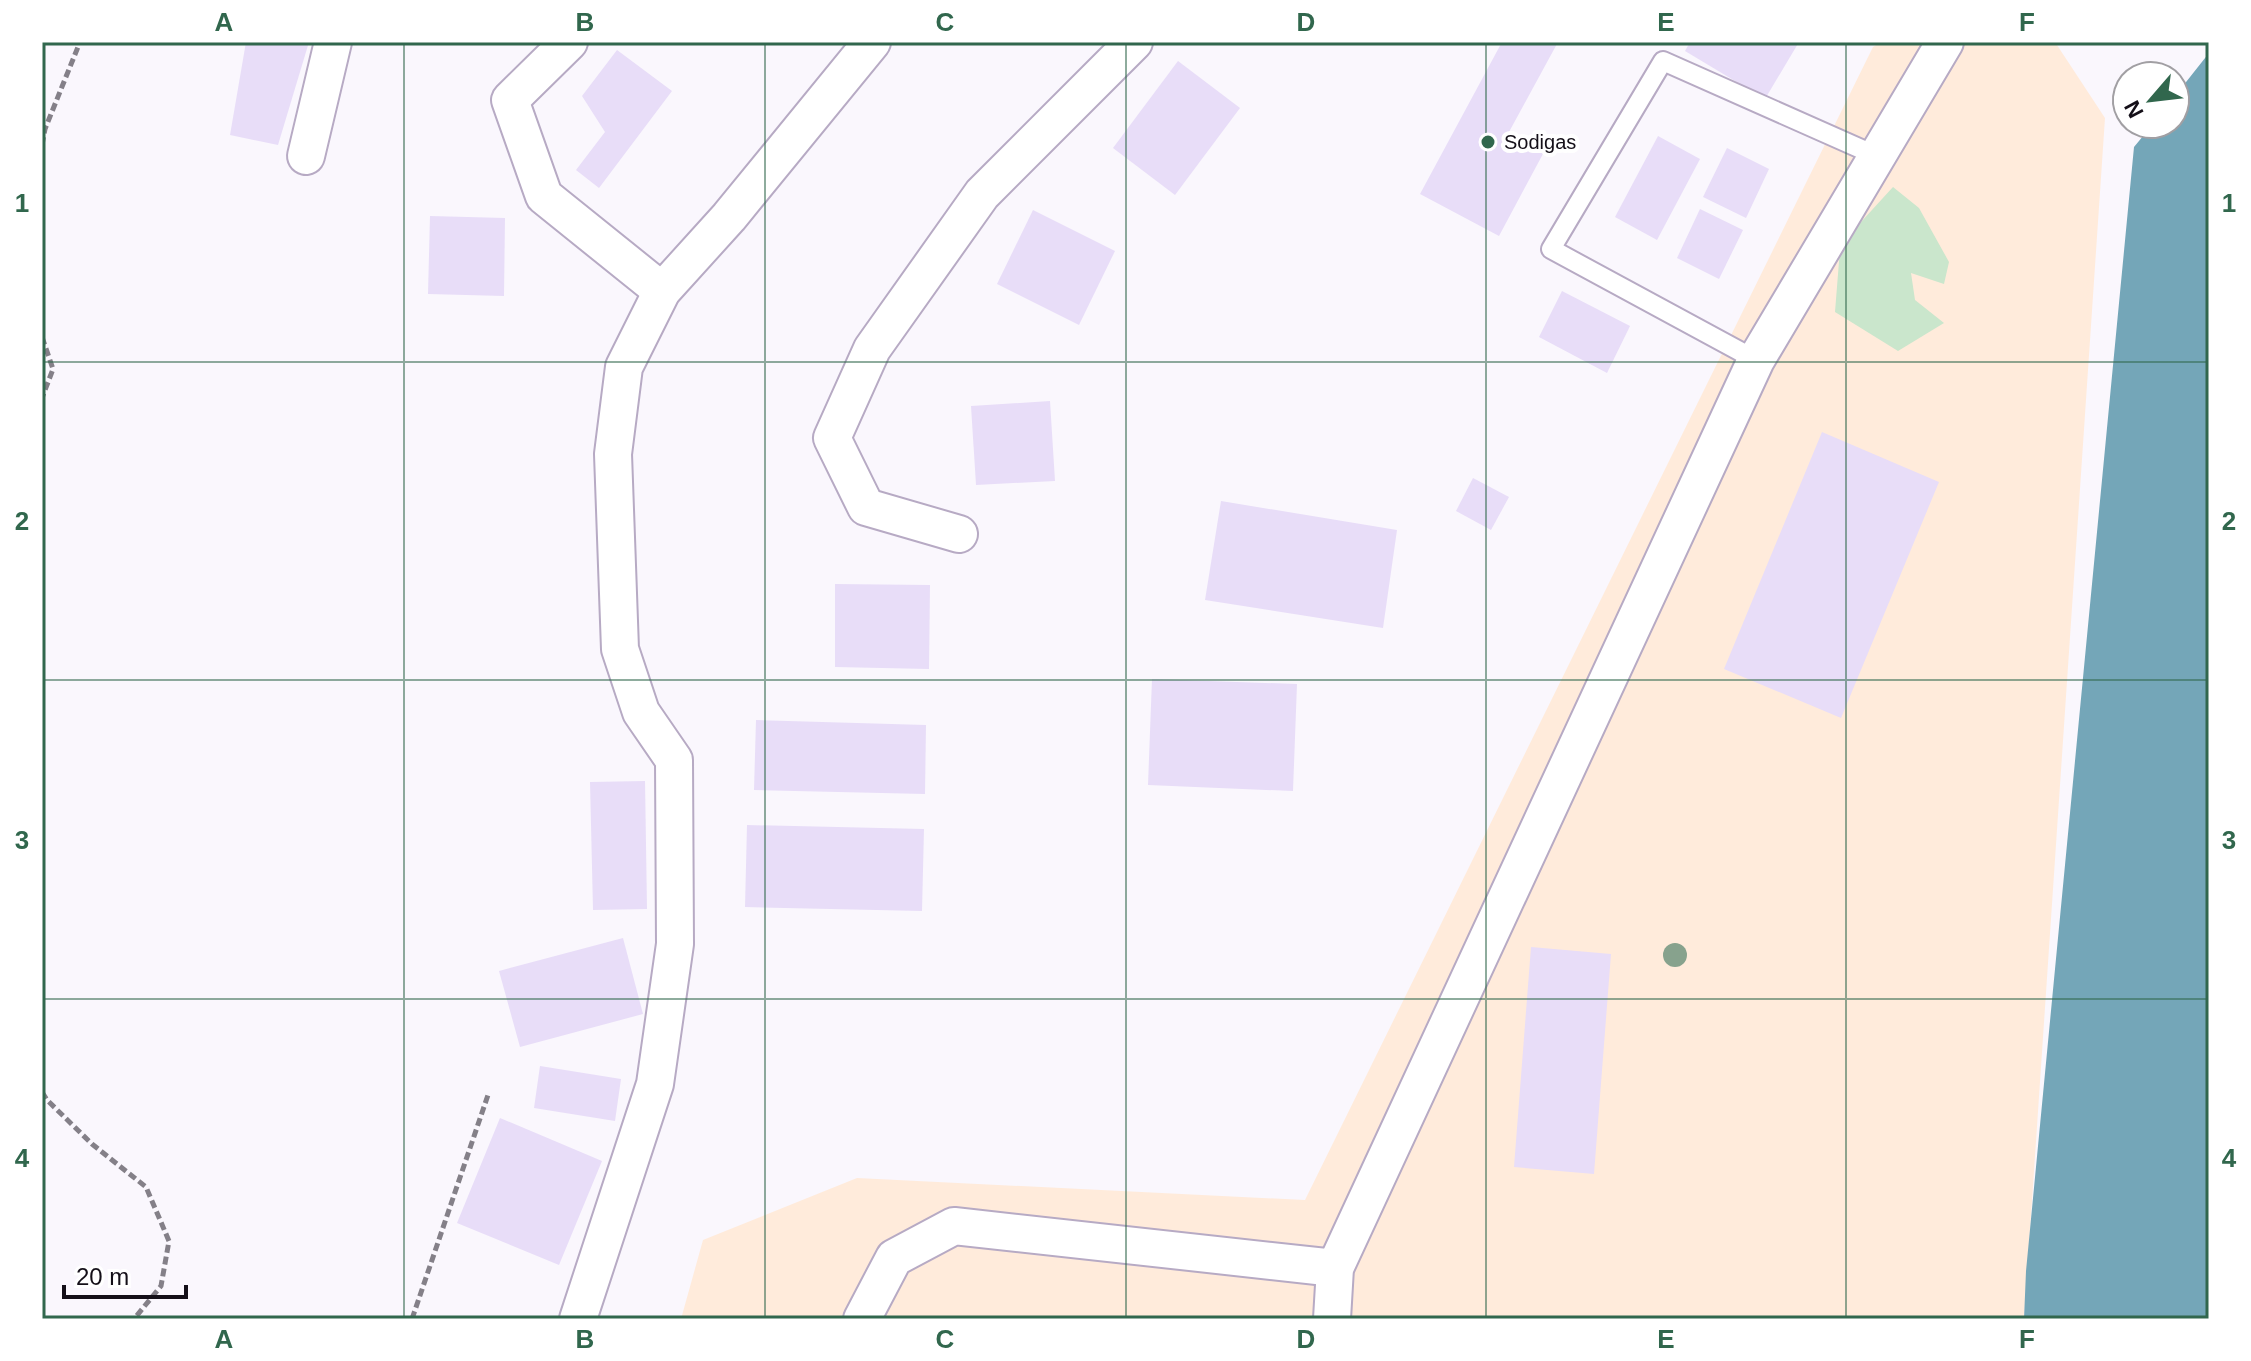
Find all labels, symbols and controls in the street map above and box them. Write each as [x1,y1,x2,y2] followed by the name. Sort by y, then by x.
[215,7,234,37] text: A
[576,7,594,37] text: B
[936,7,955,37] text: C
[1297,7,1315,37] text: D
[1657,7,1675,37] text: E
[2019,7,2035,37] text: F
[2111,60,2191,140] north arrow
[2119,96,2149,122] text: N
[1504,131,1576,153] place label: Sodigas
[1479,133,1497,151] marker: Sodigas
[15,188,29,218] text: 1
[2222,188,2236,218] text: 1
[15,506,29,536] text: 2
[2222,506,2236,536] text: 2
[15,825,29,855] text: 3
[2222,825,2236,855] text: 3
[15,1143,30,1173] text: 4
[2222,1143,2237,1173] text: 4
[64,1249,186,1299] scale bar
[76,1263,129,1290] text: 20 m
[215,1324,234,1354] text: A
[576,1324,594,1354] text: B
[936,1324,955,1354] text: C
[1297,1324,1315,1354] text: D
[1657,1324,1675,1354] text: E
[2019,1324,2035,1354] text: F

